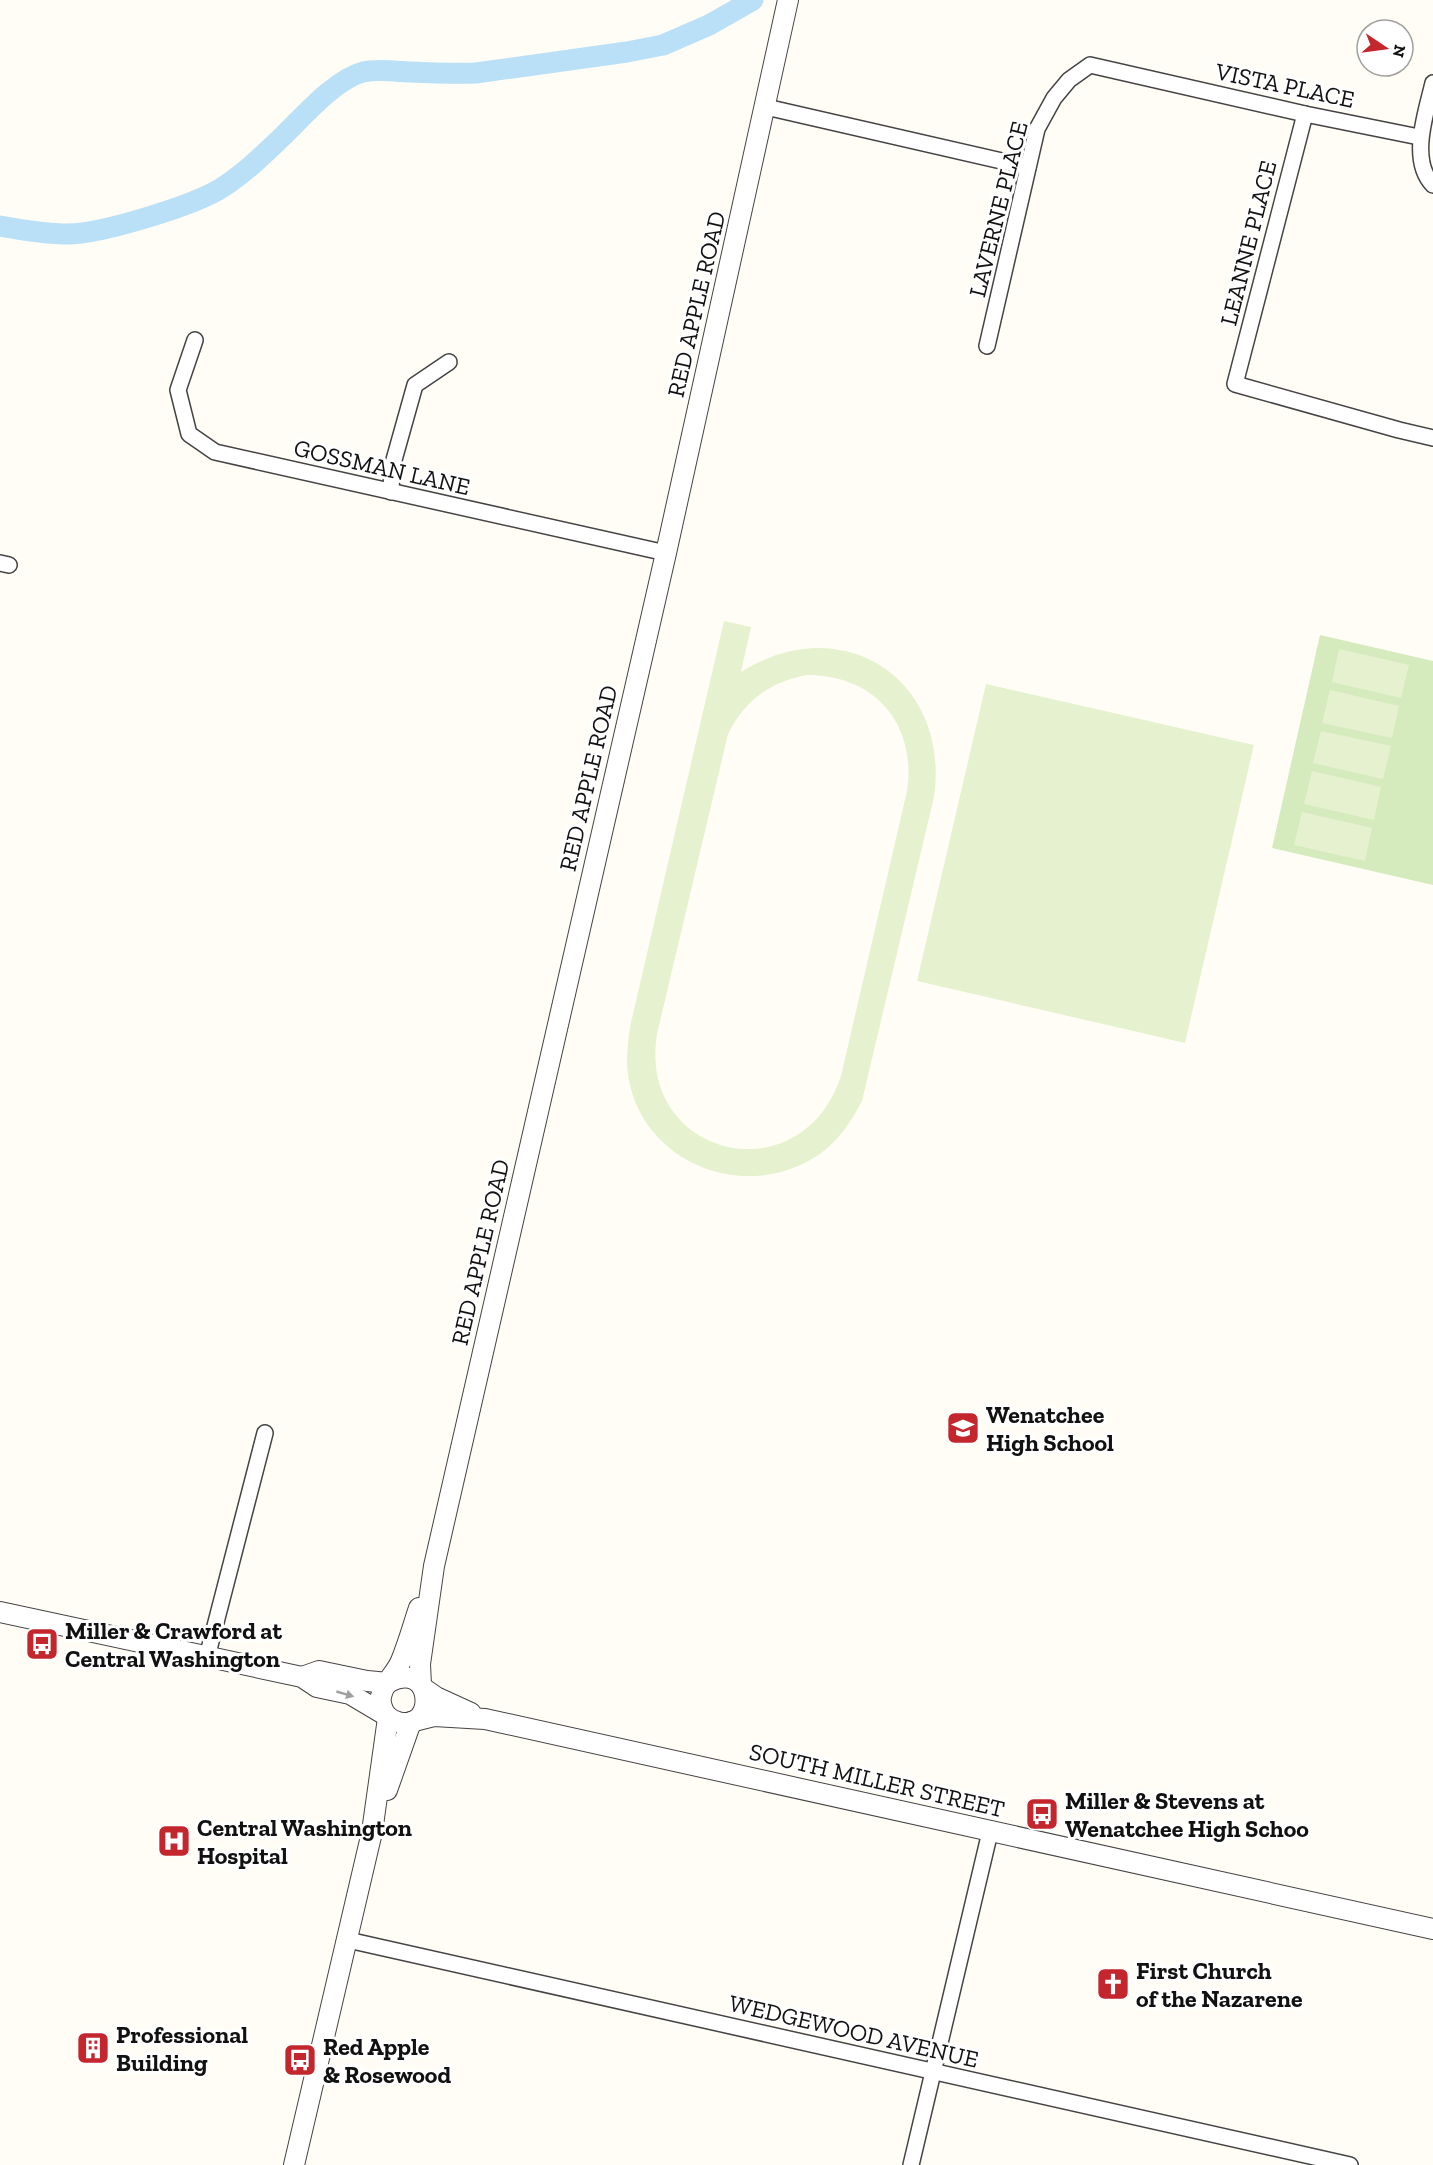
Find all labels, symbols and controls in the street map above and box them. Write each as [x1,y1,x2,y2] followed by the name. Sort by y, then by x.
[1355,18,1415,78] north arrow
[1389,43,1410,59] text: N
[1212,56,1357,114] street label: VISTA PLACE
[962,118,1034,300] street label: LAVERNE PLACE
[1213,158,1283,328] street label: LEANNE PLACE
[661,208,731,400] street label: RED APPLE ROAD
[291,433,473,501] street label: GOSSMAN LANE
[553,682,623,874] street label: RED APPLE ROAD
[445,1156,515,1348] street label: RED APPLE ROAD
[986,1400,1114,1457] place label: Wenatchee High School
[945,1410,981,1446] school or university icon: Wenatchee High School
[65,1616,282,1673] place label: Miller & Crawford at Central Washington
[24,1626,60,1662] bus stop icon: Miller & Crawford at Central Washington
[336,1689,354,1699] one-way arrow
[747,1737,1007,1823] street label: SOUTH MILLER STREET
[1065,1786,1309,1843] place label: Miller & Stevens at Wenatchee High Schoo
[1024,1796,1060,1832] bus stop icon: Miller & Stevens at Wenatchee High Schoo
[197,1813,412,1870] place label: Central Washington Hospital
[156,1823,192,1859] hospital icon: Central Washington Hospital
[1136,1956,1303,2013] place label: First Church of the Nazarene
[1095,1966,1131,2002] church icon: First Church of the Nazarene
[726,1988,982,2074] street label: WEDGEWOOD AVENUE
[116,2020,248,2077] place label: Professional Building
[75,2030,111,2066] building icon: Professional Building
[323,2032,451,2089] place label: Red Apple & Rosewood
[282,2042,318,2078] bus stop icon: Red Apple & Rosewood

